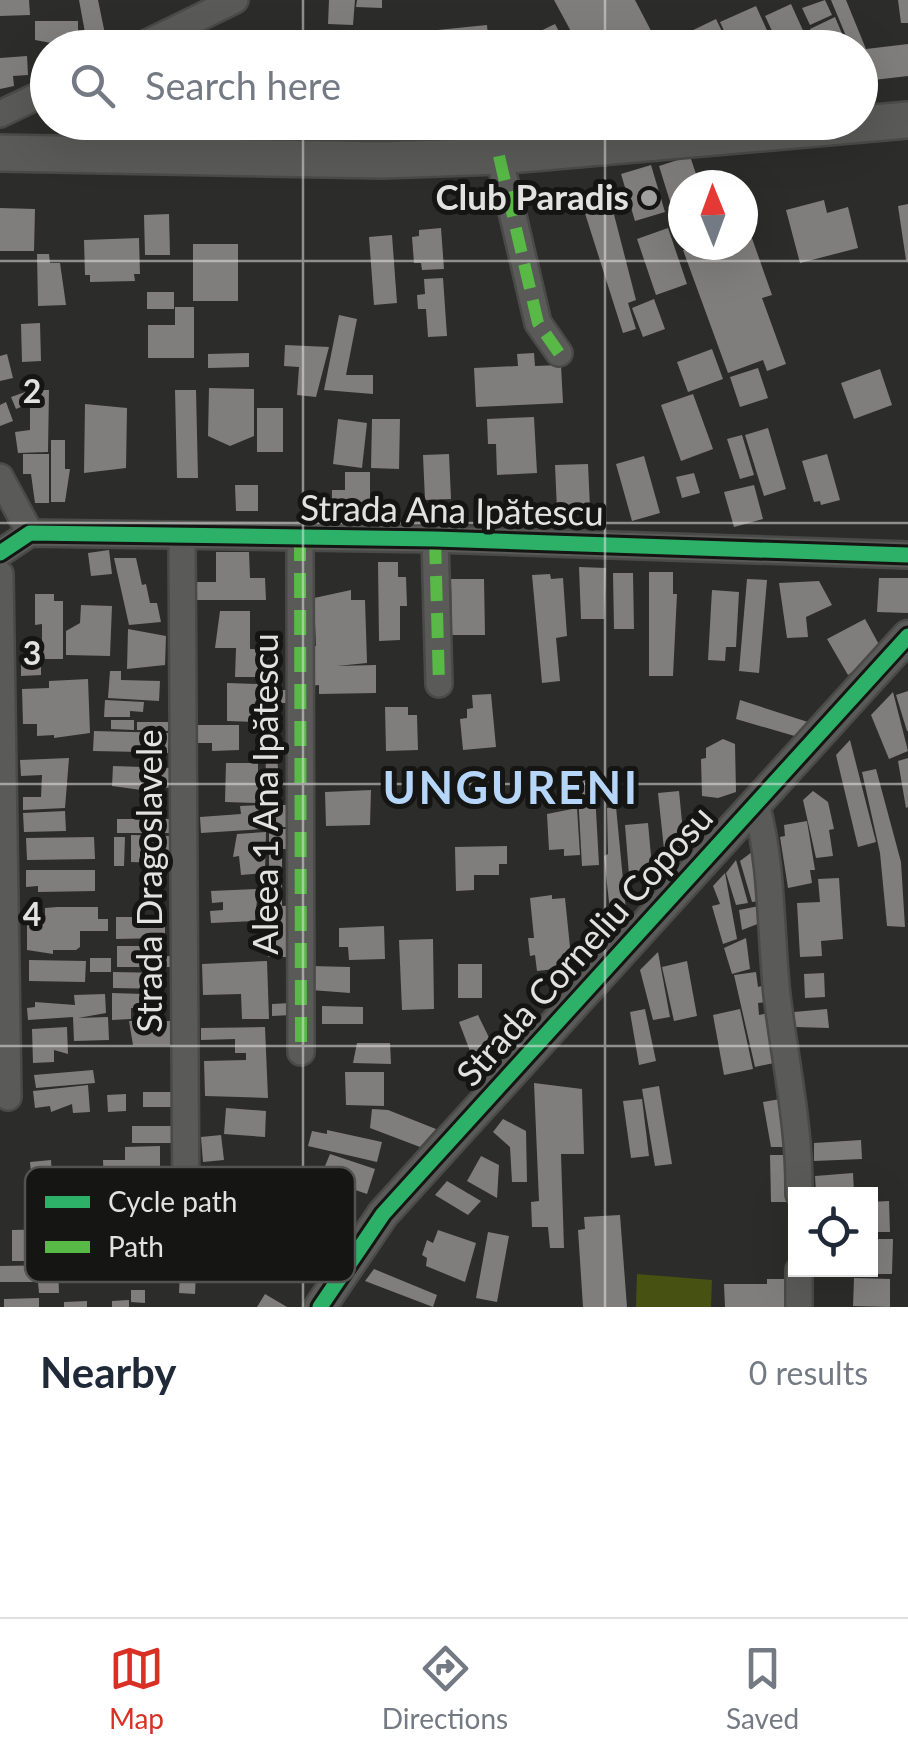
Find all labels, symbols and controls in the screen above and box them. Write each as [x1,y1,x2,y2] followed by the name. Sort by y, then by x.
[30,30,878,140] search box
[65,58,120,113] icon: search
[145,62,341,108] text: Search here
[668,170,758,260] north arrow
[435,175,629,217] place label: Club Paradis
[638,187,660,209] marker: Club Paradis
[23,371,41,410] text: 2
[300,485,604,533] street label: Strada Ana Ipătescu
[23,633,41,672] text: 3
[243,633,285,955] street label: Aleea 1 Ana Ipătescu
[127,729,169,1033] street label: Strada Dragoslavele
[383,760,640,814] district label: UNGURENI
[447,796,720,1093] street label: Strada Corneliu Coposu
[23,894,41,933] text: 4
[25,1167,355,1282] legend
[108,1184,237,1218] text: Cycle path
[788,1187,878,1277] map controls
[788,1187,878,1277] button: locate
[108,1229,164,1263] text: Path
[40,1347,177,1397] text: Nearby
[749,1353,868,1392] text: 0 results
[109,1641,164,1735] tab: Map
[382,1641,508,1735] tab: Directions
[726,1641,799,1735] tab: Saved

